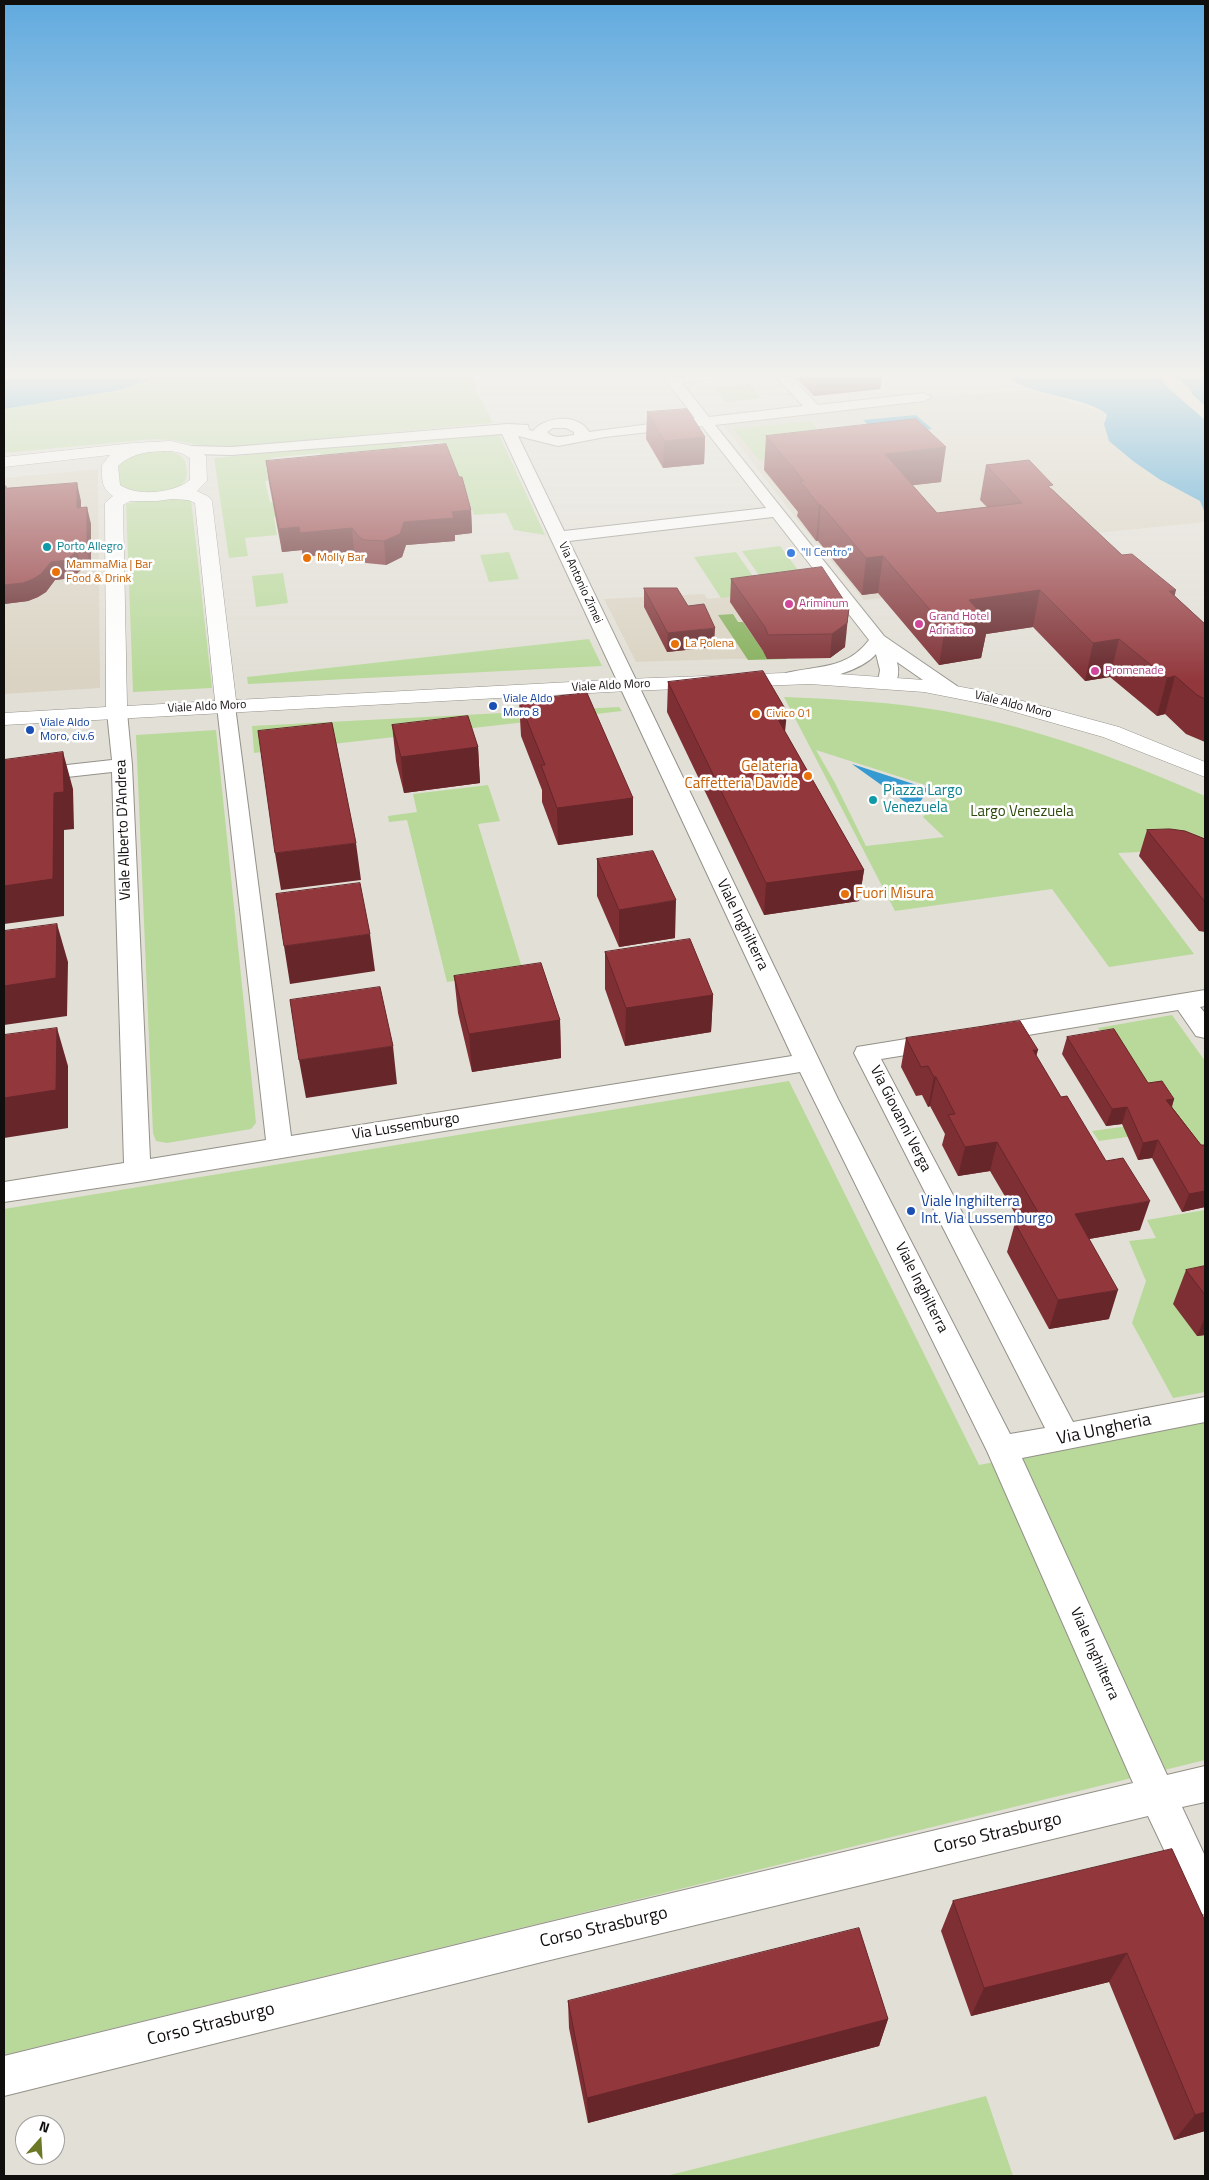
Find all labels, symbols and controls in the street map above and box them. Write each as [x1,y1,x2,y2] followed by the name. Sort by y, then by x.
[57,540,123,554] place label: Porto Allegro
[555,540,605,626] street label: Via Antonio Zimei
[41,541,53,553] marker: Porto Allegro
[801,546,852,560] place label: "Il Centro"
[785,547,797,559] marker: "Il Centro"
[317,551,365,565] place label: Molly Bar
[301,552,313,564] marker: Molly Bar
[66,558,152,586] place label: MammaMia | Bar Food & Drink
[50,566,62,578] marker: MammaMia | Bar Food & Drink
[799,597,848,611] place label: Ariminum
[783,598,795,610] marker: Ariminum
[929,610,989,638] place label: Grand Hotel Adriatico
[913,618,925,630] marker: Grand Hotel Adriatico
[685,637,734,651] place label: La Polena
[669,638,681,650] marker: La Polena
[1105,664,1163,678] place label: Promenade
[1089,665,1101,677] marker: Promenade
[571,677,651,695] street label: Viale Aldo Moro
[973,688,1053,722] street label: Viale Aldo Moro
[503,692,553,720] place label: Viale Aldo Moro 8
[167,698,247,716] street label: Viale Aldo Moro
[487,700,499,712] marker: Viale Aldo Moro 8
[766,707,811,721] place label: Civico 01
[750,708,762,720] marker: Civico 01
[40,716,95,744] place label: Viale Aldo Moro, civ.6
[24,724,36,736] marker: Viale Aldo Moro, civ.6
[684,758,798,793] place label: Gelateria Caffetteria Davide
[113,759,135,901] street label: Viale Alberto D'Andrea
[802,770,814,782] marker: Gelateria Caffetteria Davide
[883,782,963,817] place label: Piazza Largo Venezuela
[867,794,879,806] marker: Piazza Largo Venezuela
[970,803,1074,821] park label: Largo Venezuela
[712,877,772,973] street label: Viale Inghilterra
[855,885,934,903] place label: Fuori Misura
[839,888,851,900] marker: Fuori Misura
[866,1063,934,1175] street label: Via Giovanni Verga
[351,1110,461,1144] street label: Via Lussemburgo
[921,1193,1053,1228] place label: Viale Inghilterra Int. Via Lussemburgo
[905,1205,917,1217] marker: Viale Inghilterra Int. Via Lussemburgo
[891,1240,951,1336] street label: Viale Inghilterra
[1055,1409,1153,1451] street label: Via Ungheria
[1066,1605,1122,1703] street label: Viale Inghilterra
[932,1809,1064,1859] street label: Corso Strasburgo
[538,1903,670,1953] street label: Corso Strasburgo
[145,1999,277,2051] street label: Corso Strasburgo
[15,2115,65,2165] north arrow
[37,2115,53,2138] text: N

